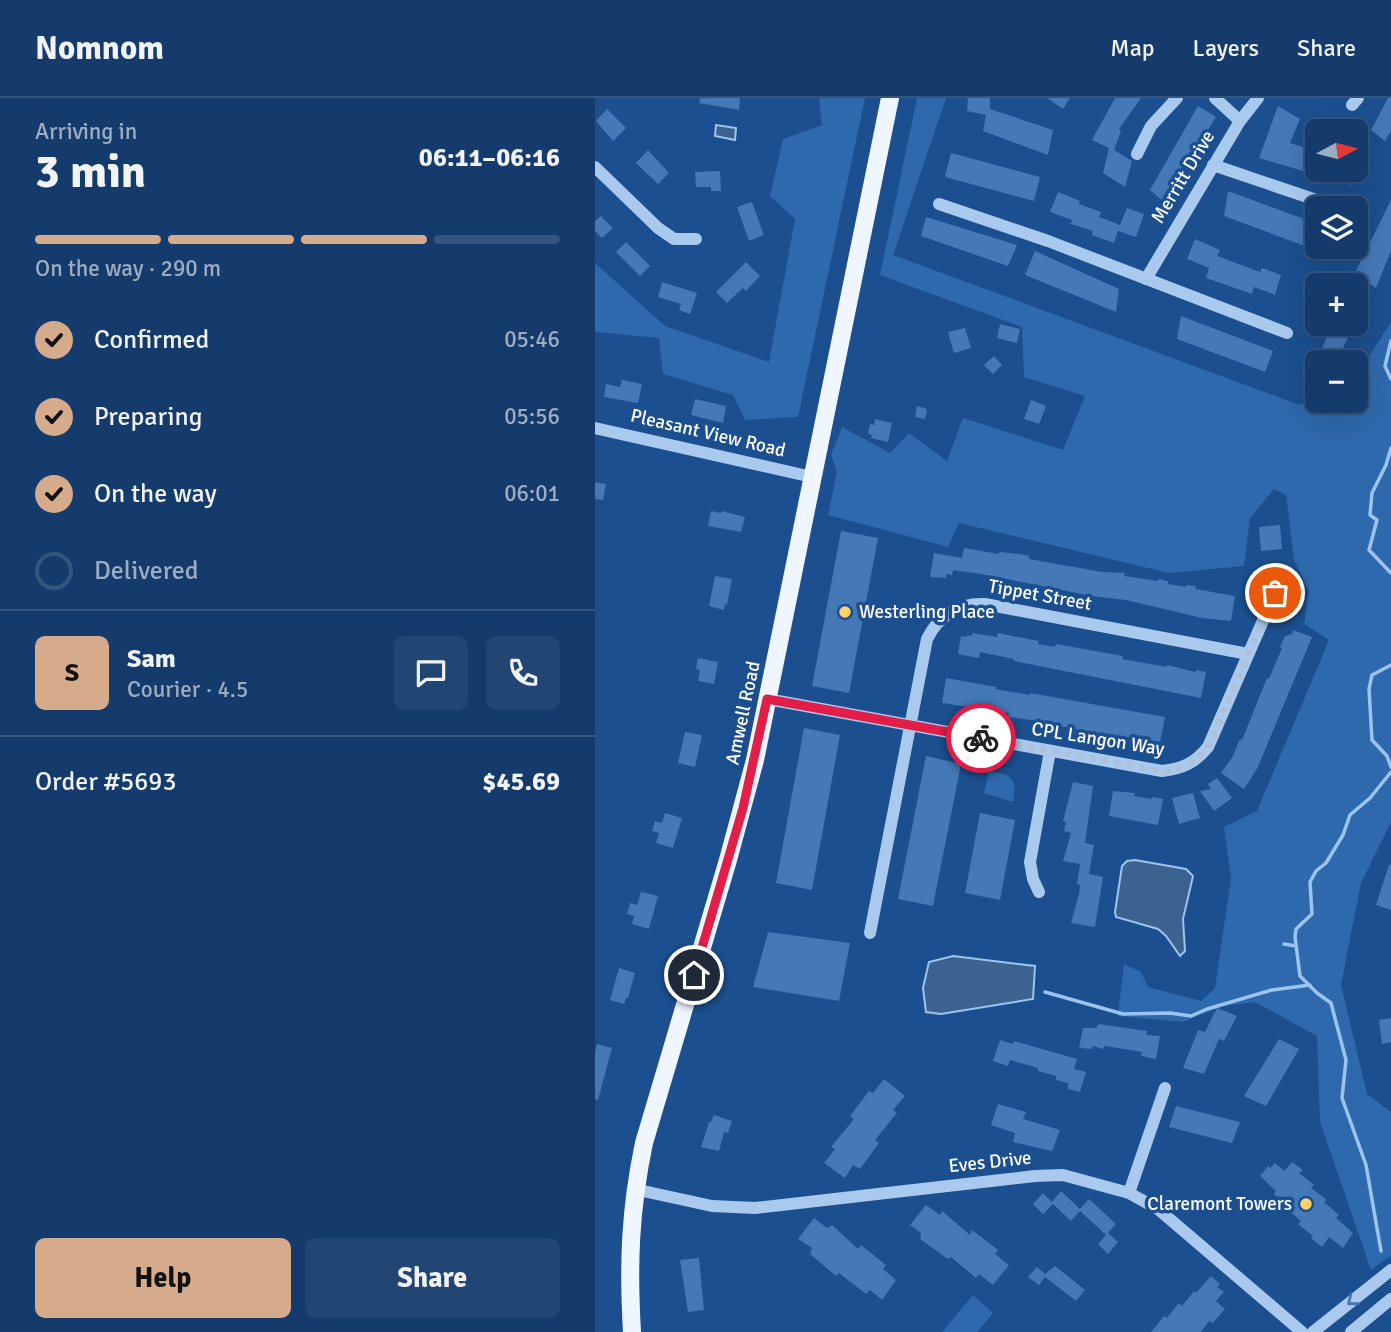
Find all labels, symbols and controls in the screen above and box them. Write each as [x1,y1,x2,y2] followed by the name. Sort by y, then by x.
[35,28,164,69] text: Nomnom
[1110,33,1155,63] text: Map
[1193,33,1259,63] text: Layers
[1297,33,1356,63] text: Share
[35,117,137,146] text: Arriving in
[1305,119,1369,182] north arrow
[1305,119,1368,413] map controls
[1146,126,1220,228] street label: Merritt Drive
[419,142,560,174] text: 06:11–06:16
[35,144,146,200] text: 3 min
[1305,196,1368,259] button: layers
[35,254,221,283] text: On the way · 290 m
[1305,273,1368,336] button: +
[35,321,73,359] icon: check
[94,324,209,356] text: Confirmed
[504,325,560,354] text: 05:46
[1305,350,1368,413] button: −
[35,398,73,436] icon: check
[94,401,202,433] text: Preparing
[504,402,560,431] text: 05:56
[628,403,788,463] street label: Pleasant View Road
[35,475,73,513] icon: check
[94,478,217,510] text: On the way
[504,479,560,508] text: 06:01
[94,555,199,587] text: Delivered
[1245,563,1305,623] pin
[986,574,1094,616] street label: Tippet Street
[1256,574,1294,612] icon: bag
[859,600,995,624] place label: Westerling Place
[837,604,853,620] marker: Westerling Place
[394,636,468,710] button: chat
[486,636,560,710] button: phone
[127,643,176,675] text: Sam
[65,657,79,689] text: S
[720,659,766,767] street label: Amwell Road
[127,675,248,704] text: Courier · 4.5
[946,703,1016,773] courier
[1030,717,1166,761] street label: CPL Langon Way
[962,719,1000,757] icon: bike
[35,766,176,798] text: Order #5693
[482,766,560,798] text: $45.69
[664,945,724,1005] pin
[675,956,713,994] icon: home
[947,1146,1033,1178] street label: Eves Drive
[1147,1192,1292,1216] place label: Claremont Towers
[1298,1196,1314,1212] marker: Claremont Towers
[35,1238,291,1318] button: Help
[305,1238,560,1318] button: Share
[1347,1293,1360,1305] one-way arrow

